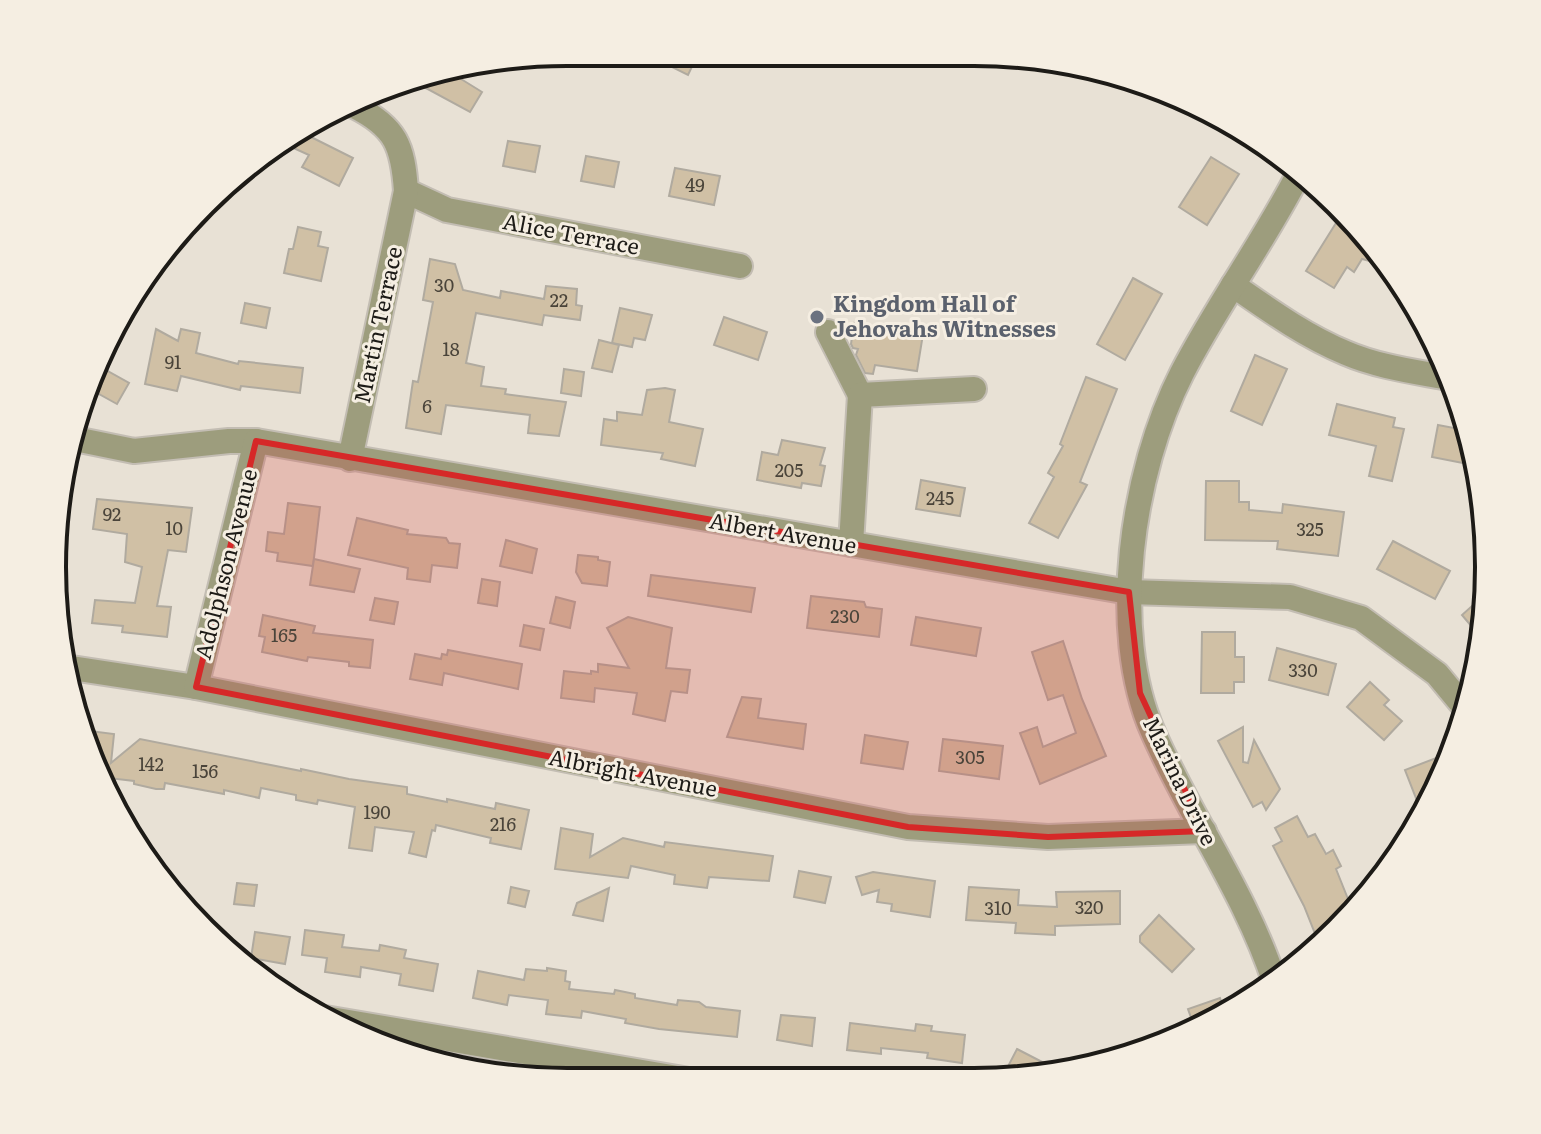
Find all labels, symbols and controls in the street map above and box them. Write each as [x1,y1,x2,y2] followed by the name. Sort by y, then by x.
[685,171,705,198] house number: 49
[500,203,642,262] street label: Alice Terrace
[344,243,409,406] street label: Martin Terrace
[434,271,454,298] house number: 30
[550,286,568,313] house number: 22
[833,286,1056,344] place label: Kingdom Hall of Jehovahs Witnesses
[808,308,826,326] marker: Kingdom Hall of Jehovahs Witnesses
[442,335,460,362] house number: 18
[165,348,181,375] house number: 91
[422,392,432,419] house number: 6
[775,456,803,483] house number: 205
[185,465,264,662] street label: Adolphson Avenue
[926,484,954,511] house number: 245
[103,500,121,527] house number: 92
[707,502,860,561] street label: Albert Avenue
[165,514,183,541] house number: 10
[1296,515,1324,542] house number: 325
[830,602,860,629] house number: 230
[271,621,297,648] house number: 165
[1288,656,1318,683] house number: 330
[1136,710,1227,850] street label: Marina Drive
[546,739,720,804] street label: Albright Avenue
[955,743,985,770] house number: 305
[138,750,164,777] house number: 142
[192,757,218,784] house number: 156
[363,798,391,825] house number: 190
[490,810,516,837] house number: 216
[1075,893,1103,920] house number: 320
[984,894,1012,921] house number: 310

